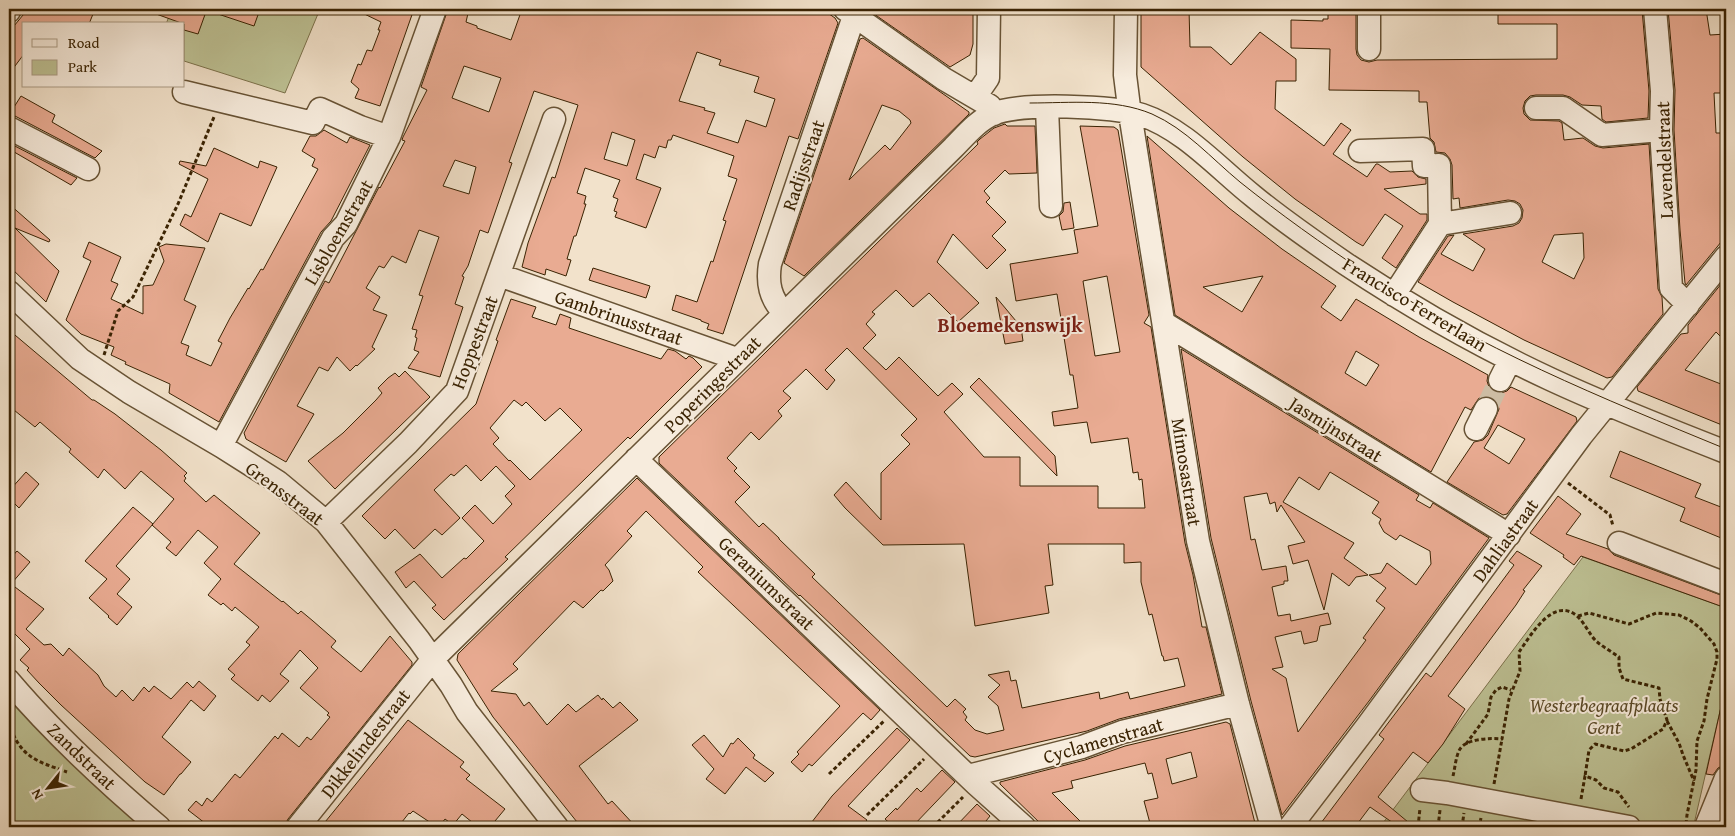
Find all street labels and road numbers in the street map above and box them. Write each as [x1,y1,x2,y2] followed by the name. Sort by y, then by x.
[1648,101,1680,219] street label: Lavendelstraat
[774,115,832,214] street label: Radijsstraat
[296,174,380,290] street label: Lisbloemstraat
[1338,250,1493,358] street label: Francisco Ferrerlaan
[551,282,687,352] street label: Gambrinusstraat
[443,291,505,393] street label: Hoppestraat
[657,329,767,439] street label: Poperingestraat
[1282,388,1388,469] street label: Jasmijnstraat
[1165,416,1209,528] street label: Mimosastraat
[240,454,331,532] street label: Grensstraat
[1465,492,1545,588] street label: Dahliastraat
[712,529,822,637] street label: Geraniumstraat
[313,682,417,803] street label: Dikkelindestraat
[1040,709,1167,771] street label: Cyclamenstraat
[41,716,123,796] street label: Zandstraat

